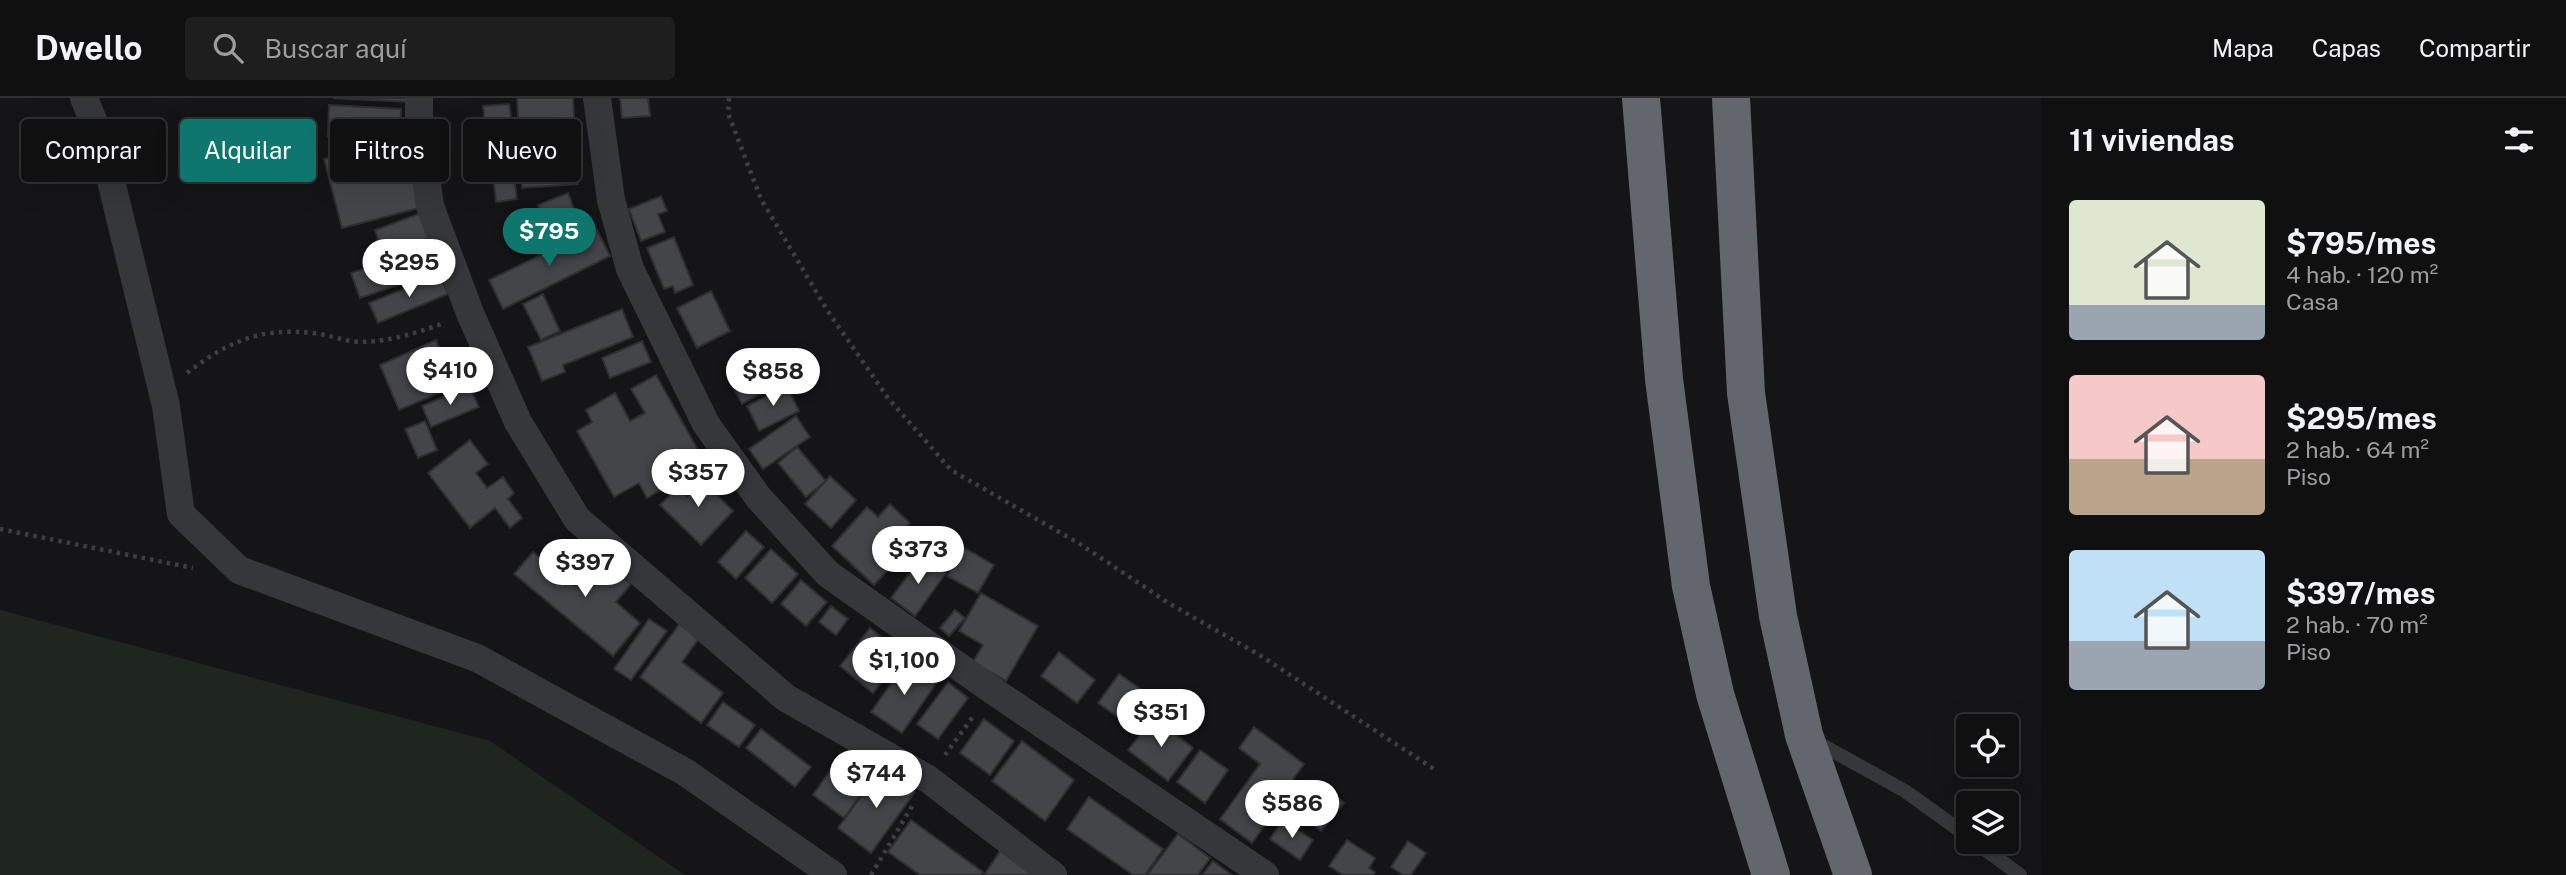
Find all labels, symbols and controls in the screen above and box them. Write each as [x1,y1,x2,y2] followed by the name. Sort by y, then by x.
[185,17,675,80] search box
[35,29,143,67] text: Dwello
[209,29,247,67] icon: search
[265,33,406,64] text: Buscar aquí
[2212,34,2274,62] text: Mapa
[2312,34,2381,62] text: Capas
[2419,34,2531,62] text: Compartir
[21,119,166,182] chip: Comprar
[180,119,316,182] chip: Alquilar
[330,119,449,182] chip: Filtros
[463,119,581,182] chip: Nuevo
[2500,121,2538,159] icon: filters
[2069,122,2235,158] text: 11 viviendas
[508,208,590,268] pin: $795
[519,217,579,244] text: $795
[2286,225,2436,261] text: $795/mes
[2125,228,2209,312] icon: home
[368,240,450,299] pin: $295
[379,248,439,275] text: $295
[2286,261,2438,288] text: 4 hab. · 120 m²
[2286,288,2339,315] text: Casa
[409,348,491,407] pin: $410
[732,348,814,408] pin: $858
[422,356,478,383] text: $410
[742,357,804,384] text: $858
[2286,400,2437,436] text: $295/mes
[2125,403,2209,487] icon: home
[2286,436,2429,463] text: 2 hab. · 64 m²
[657,450,739,509] pin: $357
[668,458,728,485] text: $357
[2286,463,2331,490] text: Piso
[877,526,959,586] pin: $373
[888,535,948,562] text: $373
[544,540,626,599] pin: $397
[555,548,615,575] text: $397
[2286,575,2436,611] text: $397/mes
[2125,578,2209,662] icon: home
[2286,611,2428,638] text: 2 hab. · 70 m²
[847,638,961,697] pin: $1,100
[2286,638,2331,665] text: Piso
[868,646,940,673] text: $1,100
[1120,690,1202,749] pin: $351
[1133,698,1189,725] text: $351
[1956,714,2019,854] map controls
[1956,714,2019,777] button: locate
[835,750,917,810] pin: $744
[846,759,906,786] text: $744
[1251,780,1333,840] pin: $586
[1261,789,1323,816] text: $586
[1956,791,2019,854] button: layers

